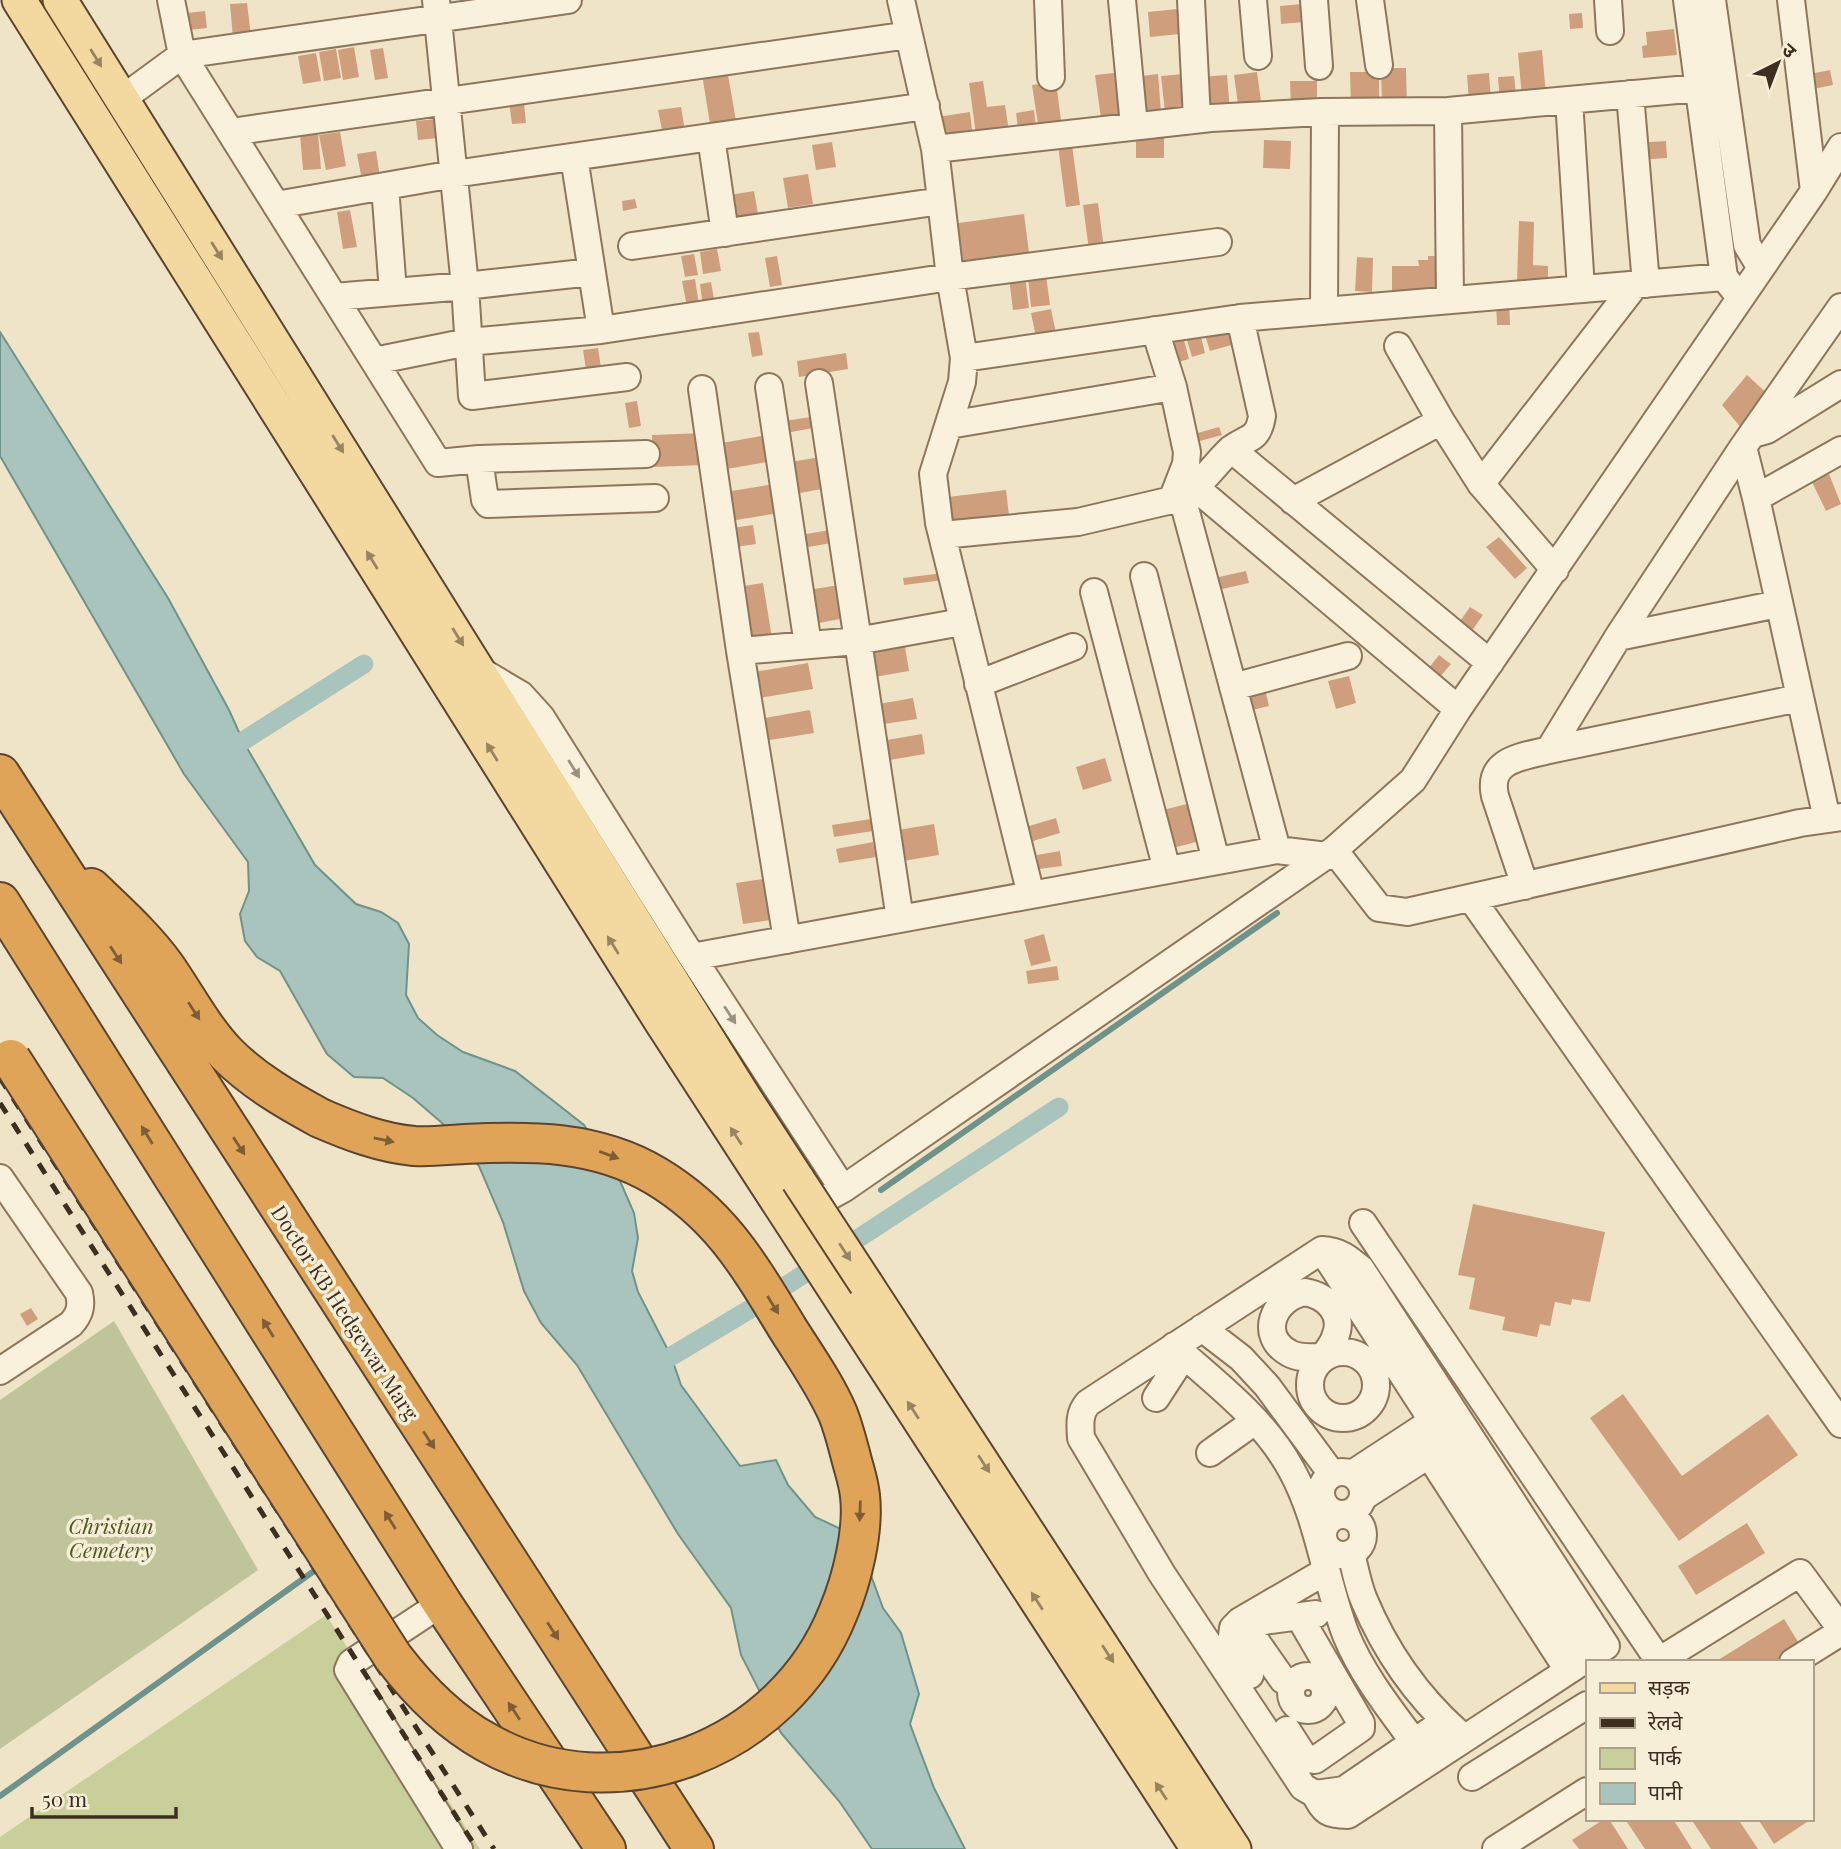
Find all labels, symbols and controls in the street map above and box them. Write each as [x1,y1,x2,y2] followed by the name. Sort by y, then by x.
[1743,28,1813,98] north arrow
[1777,36,1804,64] text: उ
[90,48,103,67] one-way arrow
[211,241,224,260] one-way arrow
[331,434,344,453] one-way arrow
[365,550,378,569] one-way arrow
[451,627,464,646] one-way arrow
[486,743,499,762] one-way arrow
[567,759,580,778] one-way arrow
[606,936,619,955] one-way arrow
[109,946,122,965] one-way arrow
[187,1001,200,1021] one-way arrow
[723,1005,736,1024] one-way arrow
[140,1125,153,1145] one-way arrow
[730,1127,743,1146] one-way arrow
[373,1135,395,1146] one-way arrow
[233,1137,246,1156] one-way arrow
[599,1150,620,1161] one-way arrow
[266,1199,426,1425] street label: Doctor KB Hedgewar Marg
[839,1242,852,1262] one-way arrow
[767,1295,780,1314] one-way arrow
[262,1318,275,1337] one-way arrow
[907,1400,920,1420] one-way arrow
[423,1431,436,1450] one-way arrow
[977,1454,990,1474] one-way arrow
[854,1501,865,1523] one-way arrow
[383,1510,396,1530] one-way arrow
[68,1511,154,1563] park label: Christian Cemetery
[1031,1591,1044,1610] one-way arrow
[546,1622,559,1641] one-way arrow
[1101,1645,1114,1664] one-way arrow
[1586,1660,1813,1821] legend
[1648,1672,1690,1700] text: सड़क
[507,1701,520,1720] one-way arrow
[1647,1707,1683,1735] text: रेलवे
[1648,1742,1682,1770] text: पार्क
[32,1776,175,1820] scale bar
[1648,1777,1683,1805] text: पानी
[1155,1782,1168,1801] one-way arrow
[42,1784,88,1812] text: 50 m

